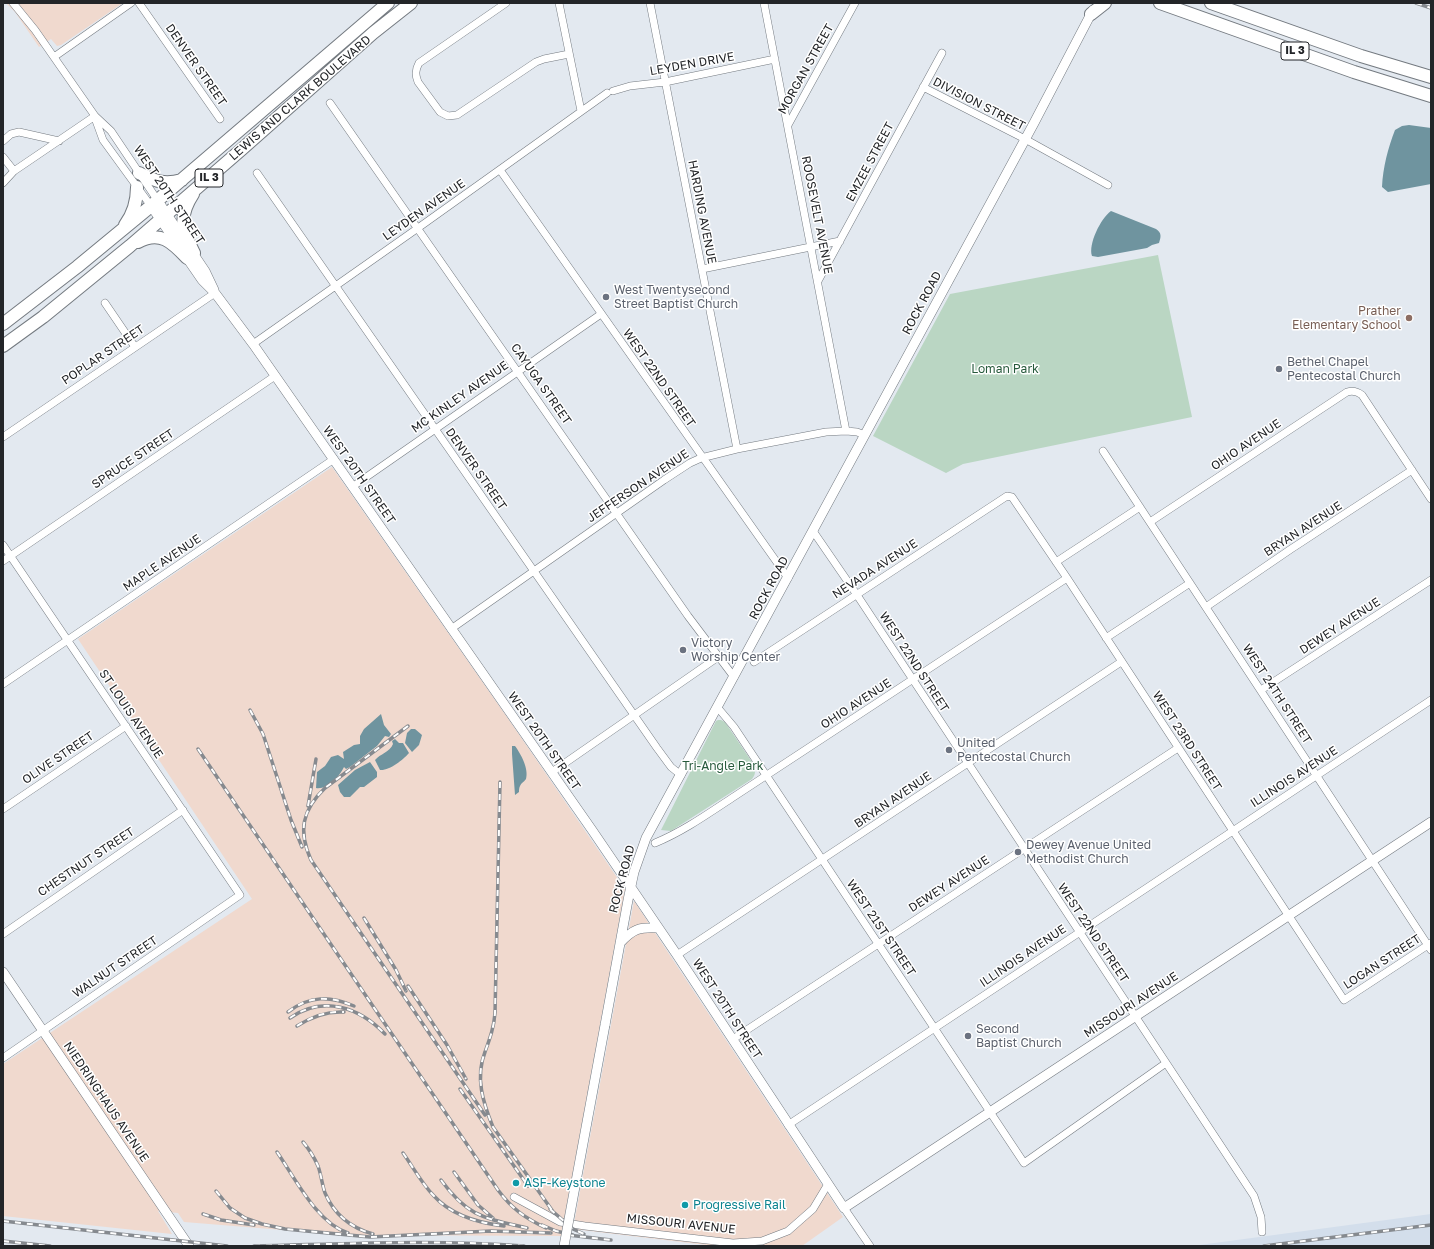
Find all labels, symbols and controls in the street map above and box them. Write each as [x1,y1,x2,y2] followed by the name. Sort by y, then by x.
[162,21,230,109] street label: DENVER STREET
[775,21,837,117] street label: MORGAN STREET
[226,33,374,163] street label: LEWIS AND CLARK BOULEVARD
[1281,42,1309,60] road number: IL 3
[649,49,735,79] street label: LEYDEN DRIVE
[930,74,1028,134] street label: DIVISION STREET
[843,120,897,204] street label: EMZEE STREET
[131,143,207,247] street label: WEST 20TH STREET
[798,155,836,275] street label: ROOSEVELT AVENUE
[685,159,719,265] street label: HARDING AVENUE
[195,169,223,187] road number: IL 3
[380,176,468,244] street label: LEYDEN AVENUE
[899,269,945,337] street label: ROCK ROAD
[614,283,738,311] place label: West Twentysecond Street Baptist Church
[601,292,611,302] marker: West Twentysecond Street Baptist Church
[1292,304,1401,332] place label: Prather Elementary School
[1404,313,1414,323] marker: Prather Elementary School
[59,322,147,388] street label: POPLAR STREET
[620,326,698,430] street label: WEST 22ND STREET
[508,341,574,427] street label: CAYUGA STREET
[1287,355,1401,383] place label: Bethel Chapel Pentecostal Church
[409,358,511,436] street label: MC KINLEY AVENUE
[971,362,1039,376] park label: Loman Park
[1274,364,1284,374] marker: Bethel Chapel Pentecostal Church
[1208,416,1284,474] street label: OHIO AVENUE
[320,423,398,527] street label: WEST 20TH STREET
[442,425,510,513] street label: DENVER STREET
[89,426,177,492] street label: SPRUCE STREET
[584,446,692,526] street label: JEFFERSON AVENUE
[1261,498,1345,560] street label: BRYAN AVENUE
[120,532,204,594] street label: MAPLE AVENUE
[830,536,920,602] street label: NEVADA AVENUE
[746,554,792,622] street label: ROCK ROAD
[1297,595,1383,657] street label: DEWEY AVENUE
[876,609,952,715] street label: WEST 22ND STREET
[691,636,780,664] place label: Victory Worship Center
[1239,641,1315,747] street label: WEST 24TH STREET
[678,645,688,655] marker: Victory Worship Center
[96,667,166,761] street label: ST LOUIS AVENUE
[818,676,894,732] street label: OHIO AVENUE
[505,689,583,793] street label: WEST 20TH STREET
[1149,689,1225,793] street label: WEST 23RD STREET
[19,729,97,787] street label: OLIVE STREET
[957,736,1071,764] place label: United Pentecostal Church
[1248,743,1340,811] street label: ILLINOIS AVENUE
[944,745,954,755] marker: United Pentecostal Church
[682,759,764,773] park label: Tri-Angle Park
[852,769,934,831] street label: BRYAN AVENUE
[35,824,137,900] street label: CHESTNUT STREET
[1026,838,1151,866] place label: Dewey Avenue United Methodist Church
[606,843,638,915] street label: ROCK ROAD
[1013,847,1023,857] marker: Dewey Avenue United Methodist Church
[906,853,992,915] street label: DEWEY AVENUE
[843,877,919,979] street label: WEST 21ST STREET
[1054,881,1132,985] street label: WEST 22ND STREET
[977,922,1069,990] street label: ILLINOIS AVENUE
[1341,932,1423,992] street label: LOGAN STREET
[70,933,160,1001] street label: WALNUT STREET
[689,956,765,1062] street label: WEST 20TH STREET
[1081,969,1181,1041] street label: MISSOURI AVENUE
[976,1022,1062,1050] place label: Second Baptist Church
[963,1031,973,1041] marker: Second Baptist Church
[60,1039,152,1165] street label: NIEDRINGHAUS AVENUE
[524,1176,605,1190] place label: ASF-Keystone
[511,1178,521,1188] marker: ASF-Keystone
[693,1198,786,1212] place label: Progressive Rail
[680,1200,690,1210] marker: Progressive Rail
[626,1211,736,1237] street label: MISSOURI AVENUE

